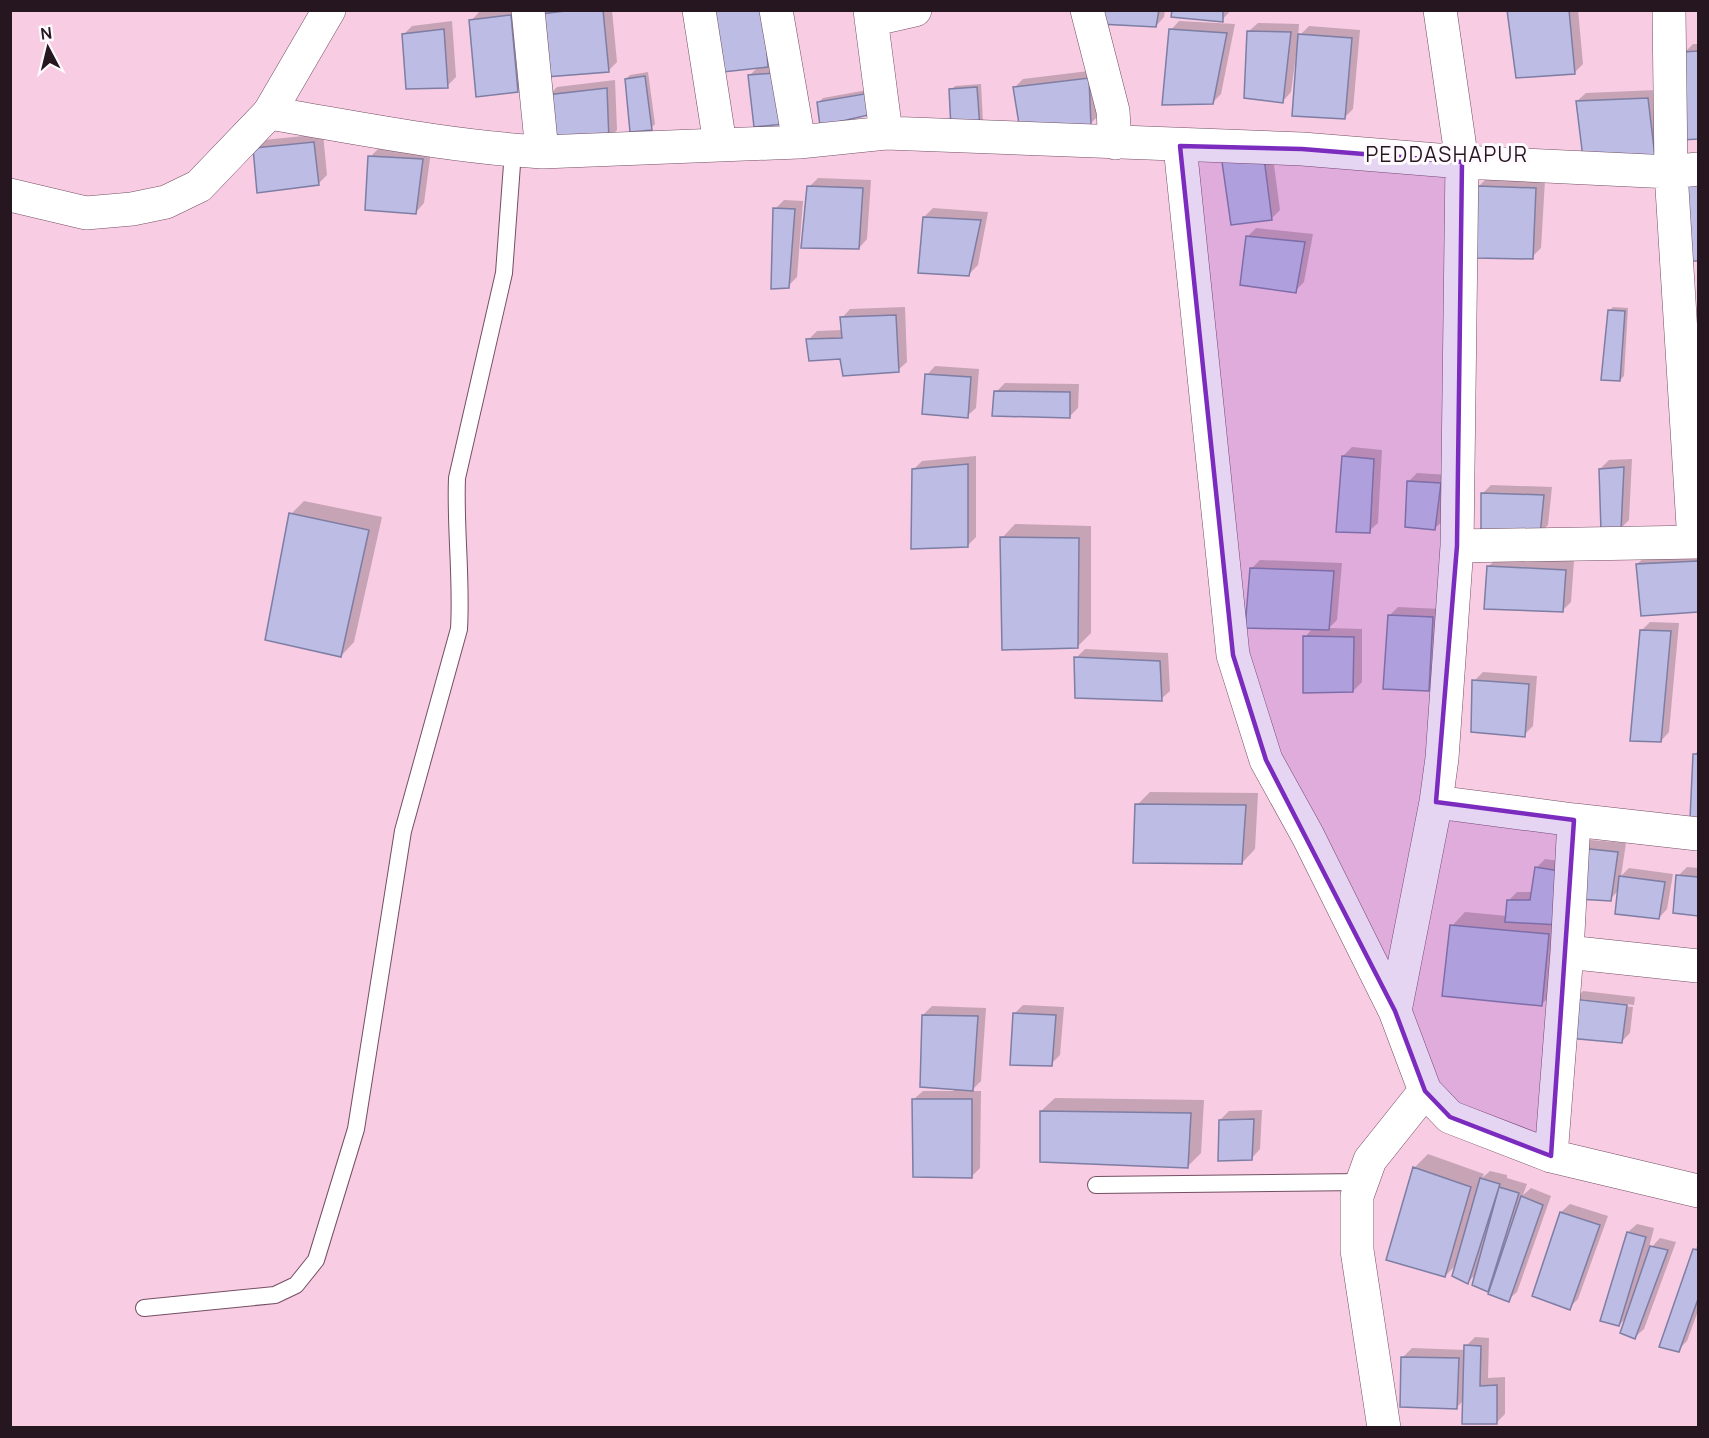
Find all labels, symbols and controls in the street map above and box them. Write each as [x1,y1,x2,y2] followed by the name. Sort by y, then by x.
[18,18,78,78] north arrow
[39,21,53,45] text: N
[1365,140,1529,168] district label: PEDDASHAPUR

